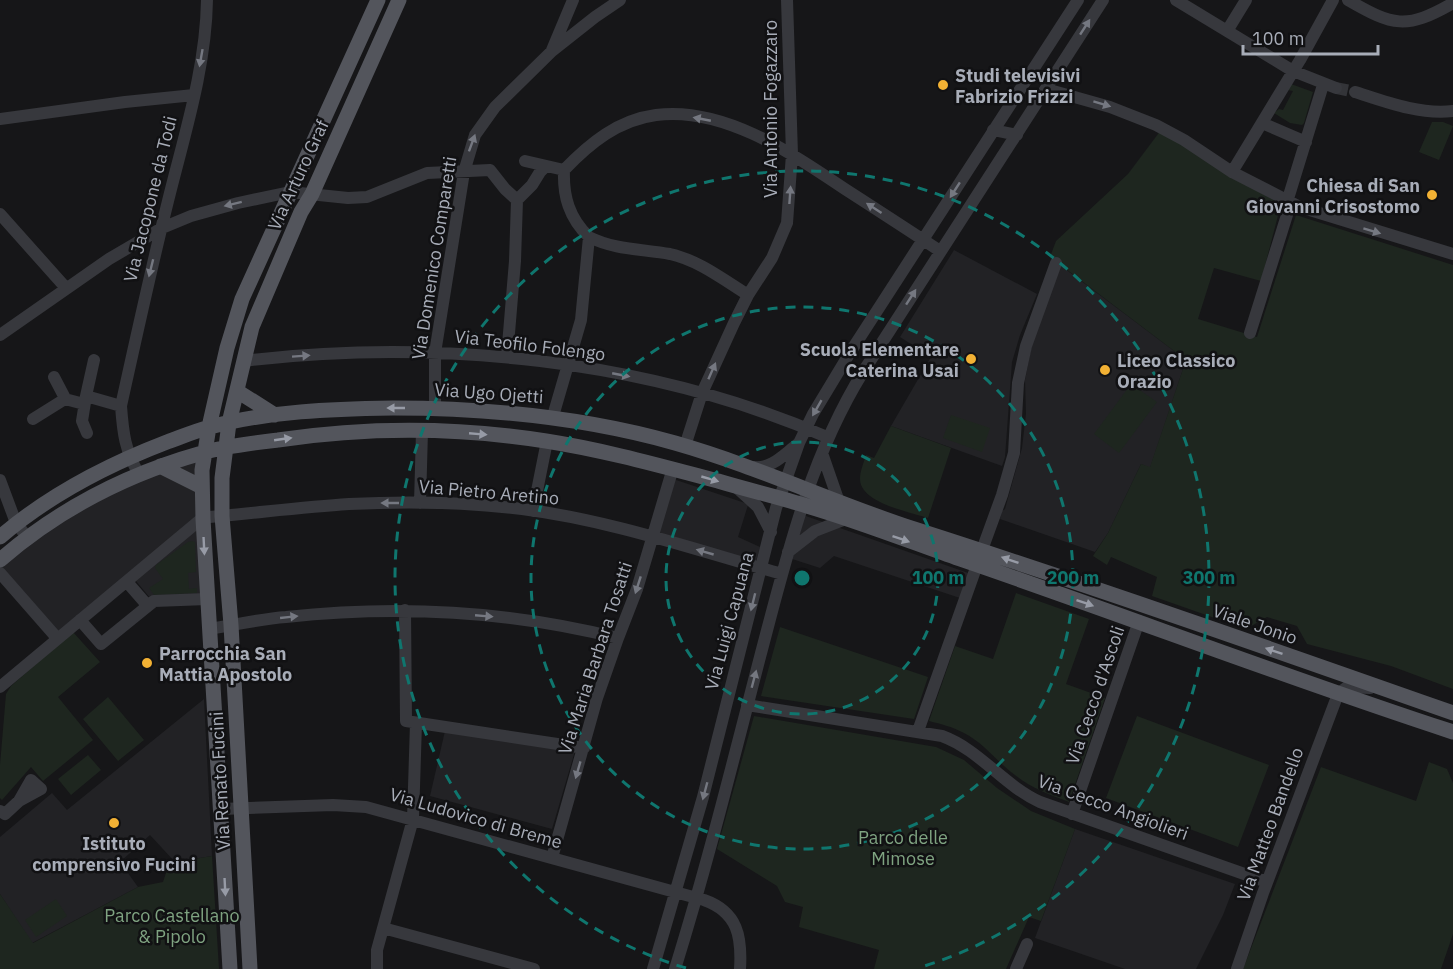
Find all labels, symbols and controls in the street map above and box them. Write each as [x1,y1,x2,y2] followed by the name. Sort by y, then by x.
[1243,18,1378,56] scale bar
[1080,19,1091,36] one-way arrow
[759,20,782,198] street label: Via Antonio Fogazzaro
[1252,27,1304,50] text: 100 m
[196,49,205,68] one-way arrow
[955,64,1080,108] place label: Studi televisivi Fabrizio Frizzi
[936,78,950,92] marker: Studi televisivi Fabrizio Frizzi
[1093,100,1111,110] one-way arrow
[118,114,182,284] street label: Via Jacopone da Todi
[693,114,712,123] one-way arrow
[262,116,334,234] street label: Via Arturo Graf
[468,134,478,152] one-way arrow
[407,155,461,361] street label: Via Domenico Comparetti
[1246,174,1420,218] place label: Chiesa di San Giovanni Crisostomo
[949,182,960,198] one-way arrow
[785,185,795,204] one-way arrow
[1425,188,1439,202] marker: Chiesa di San Giovanni Crisostomo
[224,200,242,210] one-way arrow
[866,202,882,213] one-way arrow
[1364,227,1382,236] one-way arrow
[146,259,156,277] one-way arrow
[905,288,916,305] one-way arrow
[453,324,607,366] street label: Via Teofilo Folengo
[800,338,959,382] place label: Scuola Elementare Caterina Usai
[1117,349,1235,393] place label: Liceo Classico Orazio
[292,351,311,360] one-way arrow
[964,352,978,366] marker: Scuola Elementare Caterina Usai
[707,363,716,380] one-way arrow
[1098,363,1112,377] marker: Liceo Classico Orazio
[611,371,630,380] one-way arrow
[434,378,544,408] street label: Via Ugo Ojetti
[812,400,822,417] one-way arrow
[387,403,406,413] one-way arrow
[468,429,487,439] one-way arrow
[274,434,293,443] one-way arrow
[418,474,560,510] street label: Via Pietro Aretino
[701,475,719,484] one-way arrow
[380,498,399,508] one-way arrow
[892,534,910,544] one-way arrow
[200,536,209,555] one-way arrow
[696,547,714,556] one-way arrow
[700,549,759,693] street label: Via Luigi Capuana
[1001,555,1019,565] one-way arrow
[553,559,637,757] street label: Via Maria Barbara Tosatti
[912,566,964,589] text: 100 m
[1047,566,1099,589] text: 200 m
[1183,566,1235,589] text: 300 m
[792,568,812,588] centre of rings
[633,576,643,594] one-way arrow
[748,593,758,611] one-way arrow
[1076,598,1094,608] one-way arrow
[1210,599,1300,649] street label: Viale Jonio
[474,611,493,621] one-way arrow
[280,612,299,622] one-way arrow
[1060,623,1130,767] street label: Via Cecco d'Ascoli
[159,642,292,686] place label: Parrocchia San Mattia Apostolo
[1265,646,1283,655] one-way arrow
[140,656,154,670] marker: Parrocchia San Mattia Apostolo
[750,670,760,688] one-way arrow
[205,711,235,851] street label: Via Renato Fucini
[1232,744,1308,904] street label: Via Matteo Bandello
[572,761,582,779] one-way arrow
[1034,769,1192,845] street label: Via Cecco Angiolieri
[699,781,709,800] one-way arrow
[387,782,565,854] street label: Via Ludovico di Breme
[107,816,121,830] marker: Istituto comprensivo Fucini
[858,826,948,870] park label: Parco delle Mimose
[32,832,196,876] place label: Istituto comprensivo Fucini
[220,878,229,897] one-way arrow
[104,904,240,948] park label: Parco Castellano & Pipolo

